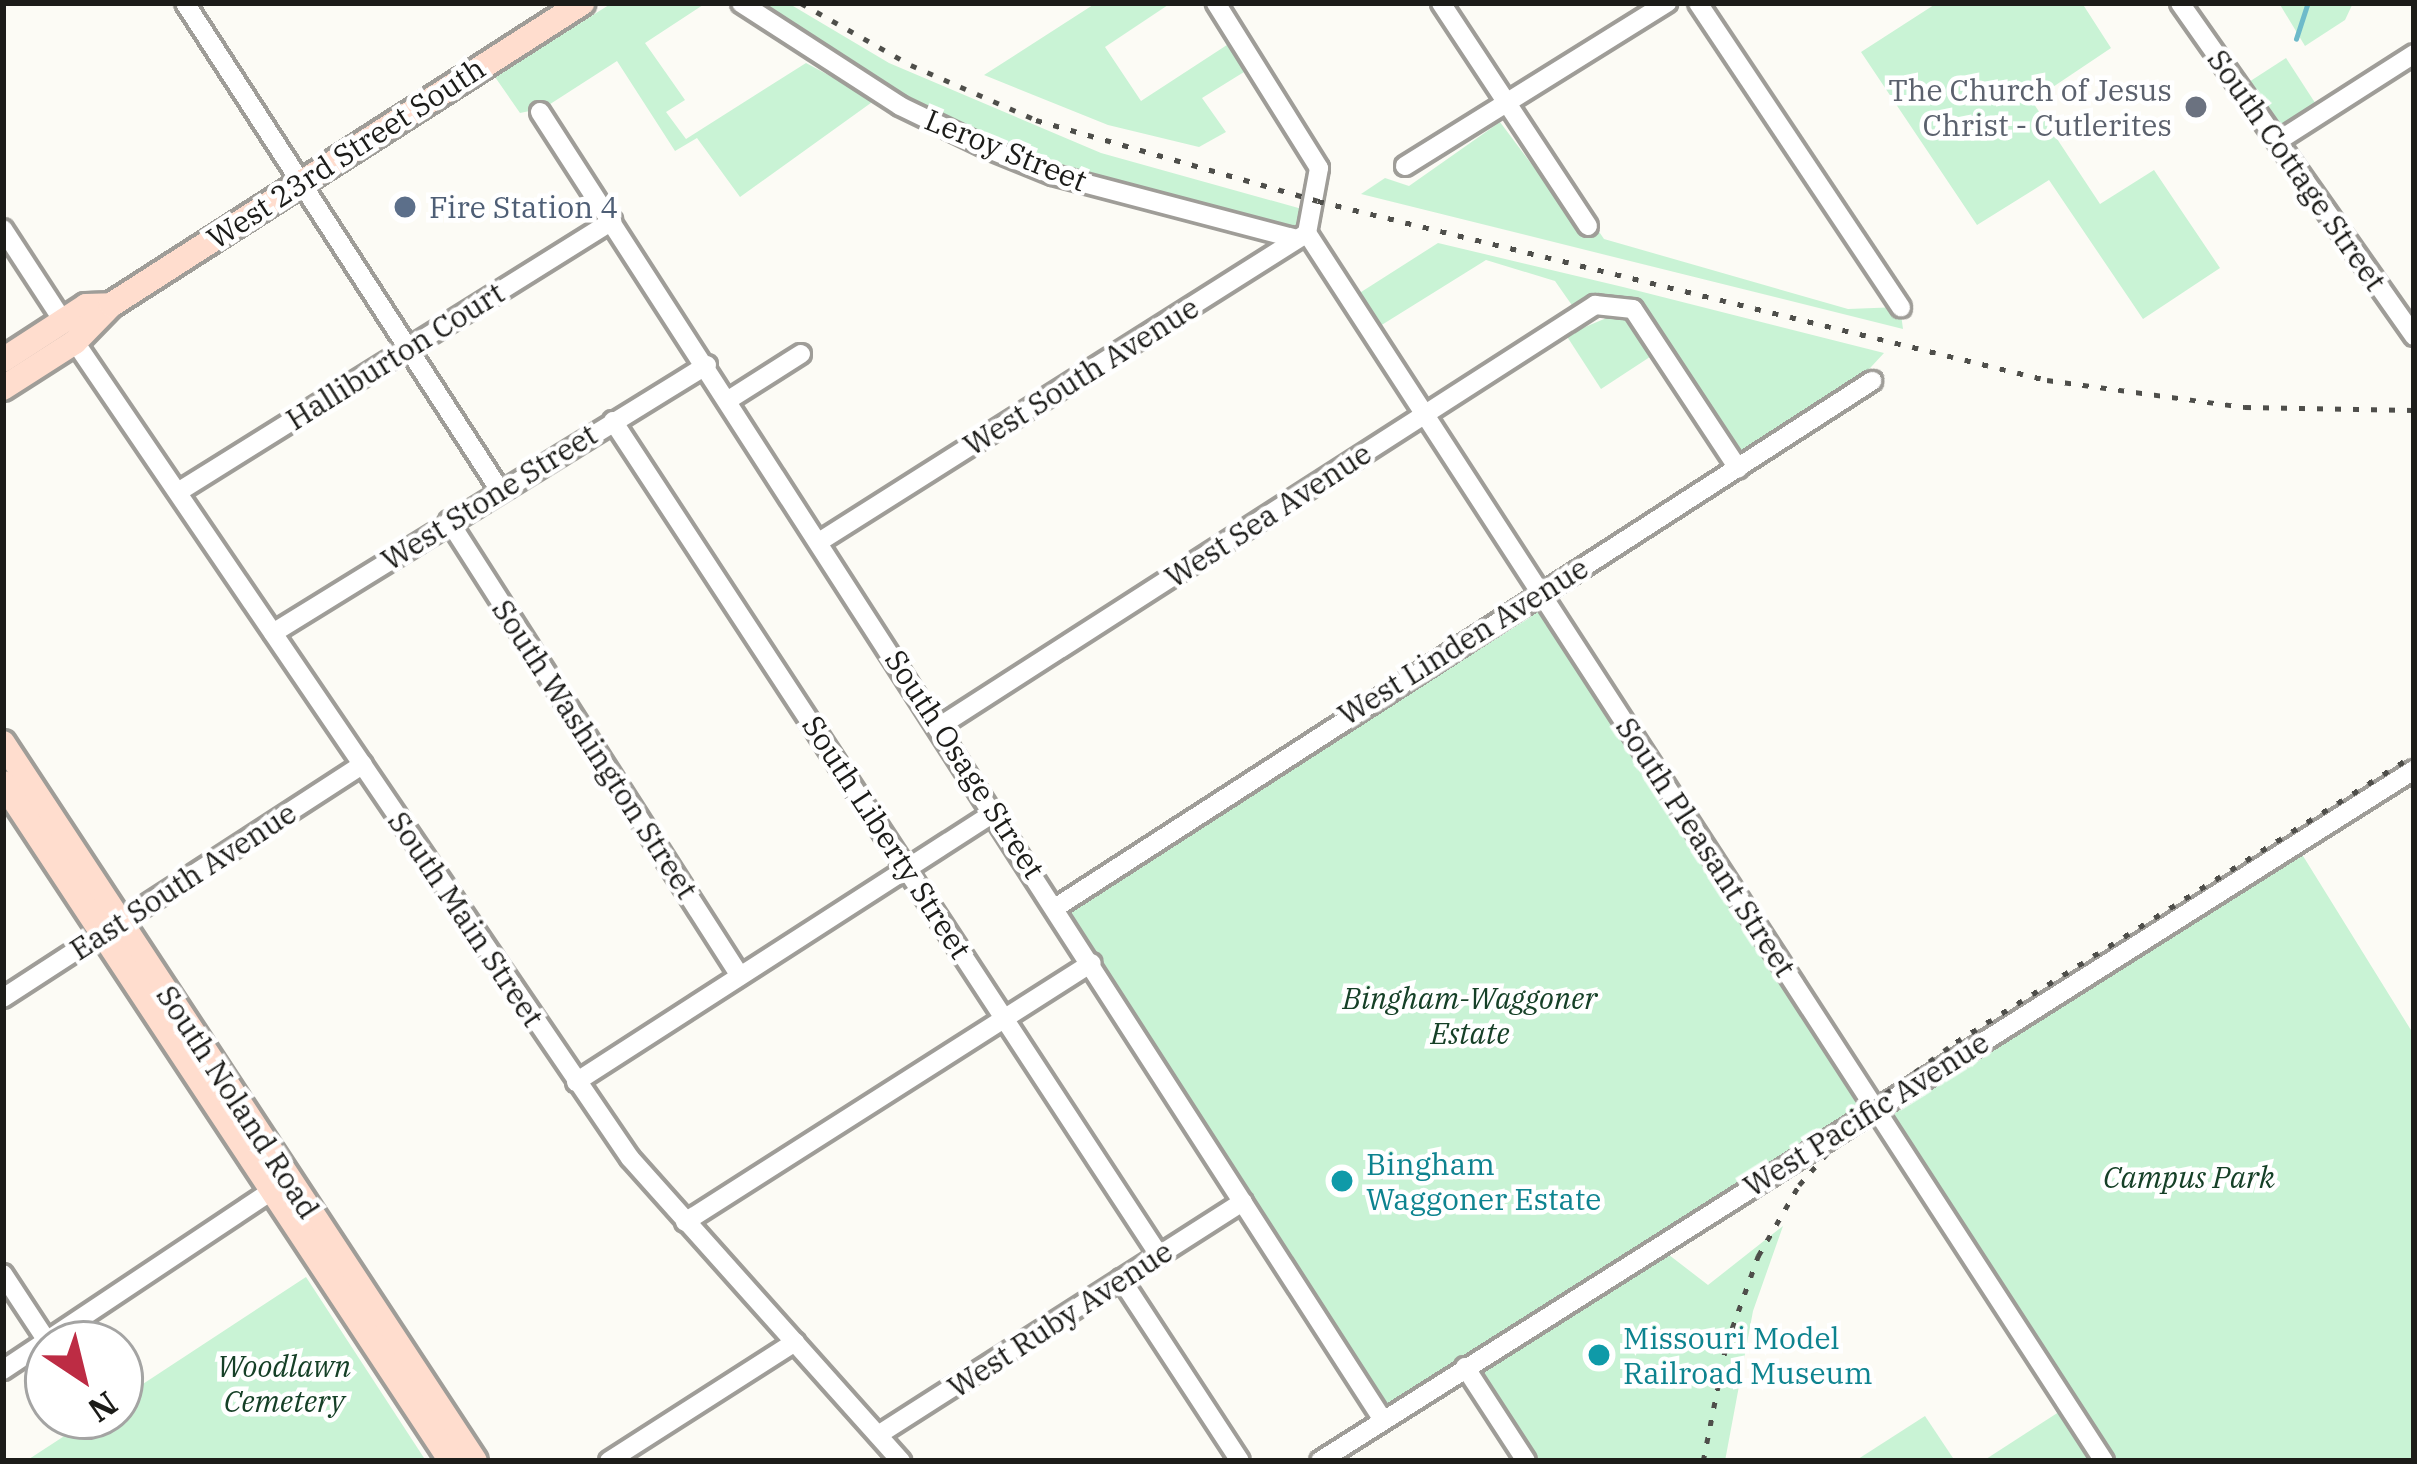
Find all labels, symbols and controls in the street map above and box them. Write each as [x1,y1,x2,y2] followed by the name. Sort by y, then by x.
[2200,43,2394,297] street label: South Cottage Street
[200,50,492,256] street label: West 23rd Street South
[1888,72,2172,142] place label: The Church of Jesus Christ - Cutlerites
[2183,94,2209,120] marker: The Church of Jesus Christ - Cutlerites
[920,101,1092,199] street label: Leroy Street
[429,189,618,225] place label: Fire Station 4
[392,194,418,220] marker: Fire Station 4
[279,274,511,438] street label: Halliburton Court
[957,289,1205,463] street label: West South Avenue
[375,416,603,578] street label: West Stone Street
[1158,435,1378,595] street label: West Sea Avenue
[1331,549,1595,733] street label: West Linden Avenue
[485,593,705,905] street label: South Washington Street
[878,643,1052,885] street label: South Osage Street
[795,709,979,965] street label: South Liberty Street
[1609,711,1803,983] street label: South Pleasant Street
[63,794,303,968] street label: East South Avenue
[381,805,551,1033] street label: South Main Street
[149,979,327,1225] street label: South Noland Road
[1343,980,1597,1050] park label: Bingham-Waggoner Estate
[1737,1024,1995,1204] street label: West Pacific Avenue
[1366,1146,1601,1216] place label: Bingham Waggoner Estate
[2103,1159,2275,1195] park label: Campus Park
[1329,1168,1355,1194] marker: Bingham Waggoner Estate
[941,1233,1179,1405] street label: West Ruby Avenue
[24,1320,144,1440] north arrow
[1623,1320,1873,1390] place label: Missouri Model Railroad Museum
[1586,1342,1612,1368] marker: Missouri Model Railroad Museum
[217,1348,351,1418] park label: Woodlawn Cemetery
[80,1382,126,1433] text: N

